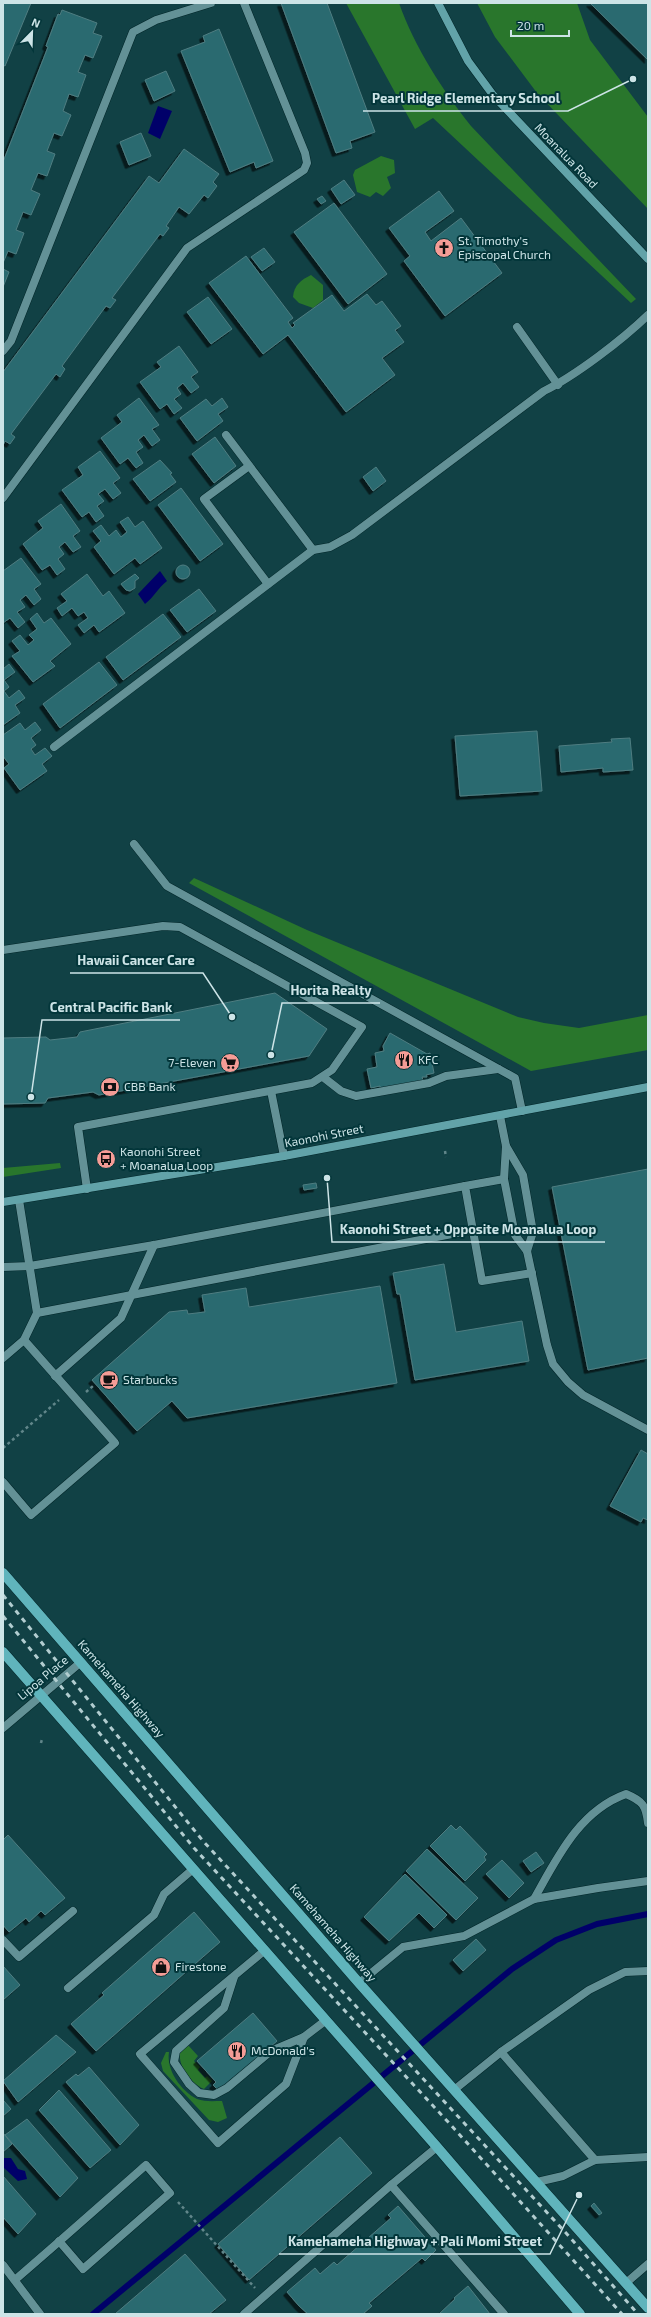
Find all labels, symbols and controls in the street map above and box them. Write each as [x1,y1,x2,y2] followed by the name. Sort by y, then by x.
[12,12,52,52] north arrow
[511,12,569,38] scale bar
[30,15,42,30] text: N
[517,18,544,32] text: 20 m
[363,86,568,111] callout: Pearl Ridge Elementary School
[372,90,561,106] text: Pearl Ridge Elementary School
[532,120,601,191] street label: Moanalua Road
[458,233,551,261] place label: St. Timothy's Episcopal Church
[433,237,455,259] church icon: St. Timothy's Episcopal Church
[70,948,203,973] callout: Hawaii Cancer Care
[77,952,195,968] text: Hawaii Cancer Care
[282,978,380,1003] callout: Horita Realty
[290,982,372,998] text: Horita Realty
[42,995,180,1020] callout: Central Pacific Bank
[50,999,173,1015] text: Central Pacific Bank
[393,1049,415,1071] restaurant icon: KFC
[219,1052,241,1074] supermarket icon: 7-Eleven
[418,1052,438,1066] place label: KFC
[168,1055,216,1069] place label: 7-Eleven
[99,1076,121,1098] bank icon: CBB Bank
[124,1079,176,1093] place label: CBB Bank
[283,1120,365,1150] street label: Kaonohi Street
[120,1144,213,1172] place label: Kaonohi Street + Moanalua Loop
[95,1148,117,1170] bus stop icon: Kaonohi Street + Moanalua Loop
[332,1217,605,1242] callout: Kaonohi Street + Opposite Moanalua Loop
[340,1221,597,1237] text: Kaonohi Street + Opposite Moanalua Loop
[98,1369,120,1391] cafe icon: Starbucks
[123,1372,177,1386] place label: Starbucks
[76,1637,168,1741] street label: Kamehameha Highway
[14,1652,70,1702] street label: Lipoa Place
[288,1881,380,1985] street label: Kamehameha Highway
[150,1956,172,1978] shop icon: Firestone
[175,1959,226,1973] place label: Firestone
[226,2040,248,2062] restaurant icon: McDonald's
[251,2043,315,2057] place label: McDonald's
[279,2229,550,2254] callout: Kamehameha Highway + Pali Momi Street
[288,2233,543,2249] text: Kamehameha Highway + Pali Momi Street

